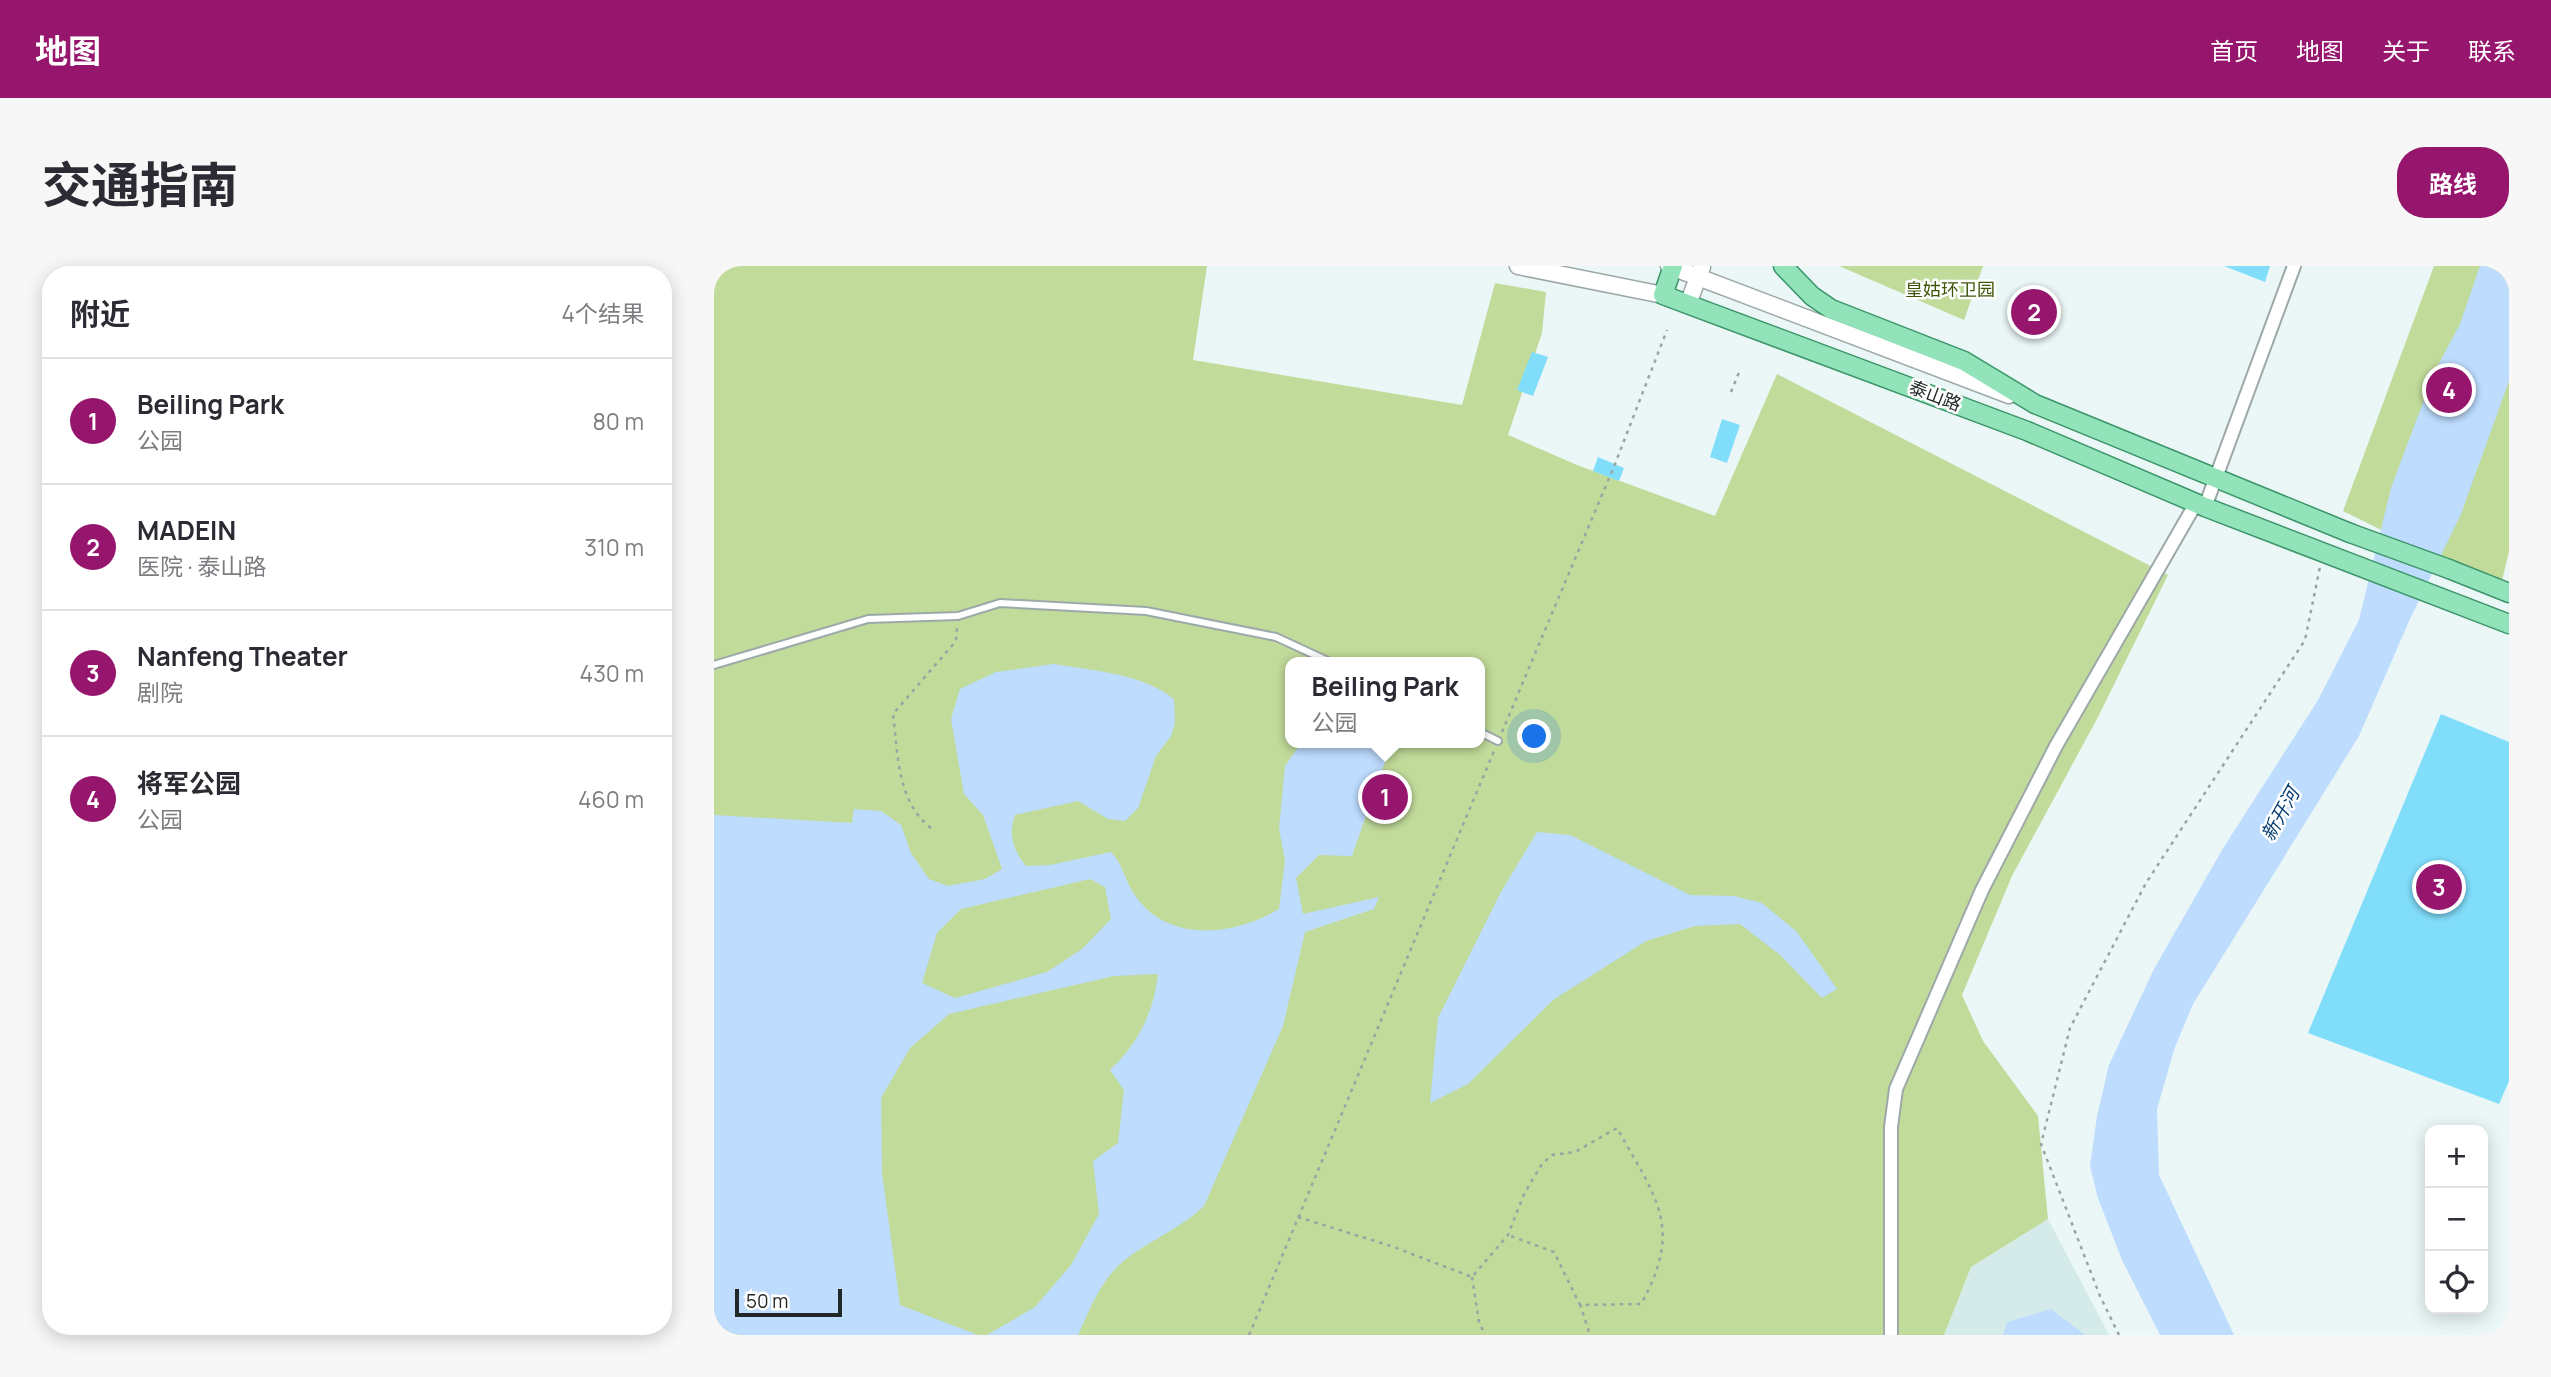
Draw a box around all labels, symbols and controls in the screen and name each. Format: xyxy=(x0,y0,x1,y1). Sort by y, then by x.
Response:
text: 地图 xyxy=(35,28,101,73)
text: 首页 xyxy=(2210,34,2258,67)
text: 地图 xyxy=(2296,34,2344,67)
text: 关于 xyxy=(2382,34,2430,67)
text: 联系 xyxy=(2468,34,2516,67)
button: 路线 xyxy=(2397,147,2509,218)
text: 交通指南 xyxy=(42,151,238,218)
park label: 皇姑环卫园 xyxy=(1905,277,1995,301)
pin: 2 xyxy=(2011,286,2057,338)
text: 附近 xyxy=(70,293,130,334)
text: 4个结果 xyxy=(561,297,644,329)
pin: 4 xyxy=(2426,364,2472,416)
street label: 泰山路 xyxy=(1906,374,1965,416)
text: Beiling Park xyxy=(137,386,284,422)
text: 1 xyxy=(88,405,98,437)
text: 80 m xyxy=(593,405,644,437)
text: 公园 xyxy=(137,424,183,456)
text: MADEIN xyxy=(137,512,236,548)
text: 2 xyxy=(86,531,100,563)
text: 310 m xyxy=(584,531,644,563)
text: 医院 · 泰山路 xyxy=(137,550,266,582)
text: Nanfeng Theater xyxy=(137,638,348,674)
text: 3 xyxy=(86,657,100,689)
text: 430 m xyxy=(580,657,644,689)
popup xyxy=(1285,657,1485,748)
text: Beiling Park xyxy=(1311,668,1459,704)
text: 剧院 xyxy=(137,676,183,708)
text: 公园 xyxy=(1311,706,1357,738)
your location xyxy=(1517,719,1551,753)
text: 将军公园 xyxy=(137,765,241,801)
pin: 1 xyxy=(1362,771,1408,823)
water label: 新开河 xyxy=(2255,779,2307,845)
text: 4 xyxy=(86,783,100,815)
text: 460 m xyxy=(578,783,644,815)
text: 公园 xyxy=(137,803,183,835)
pin: 3 xyxy=(2416,861,2462,913)
map controls xyxy=(2425,1125,2488,1314)
button: + xyxy=(2425,1125,2488,1188)
button: − xyxy=(2425,1188,2488,1251)
button: locate xyxy=(2425,1251,2488,1314)
scale bar xyxy=(735,1286,842,1318)
text: 50 m xyxy=(746,1288,788,1314)

